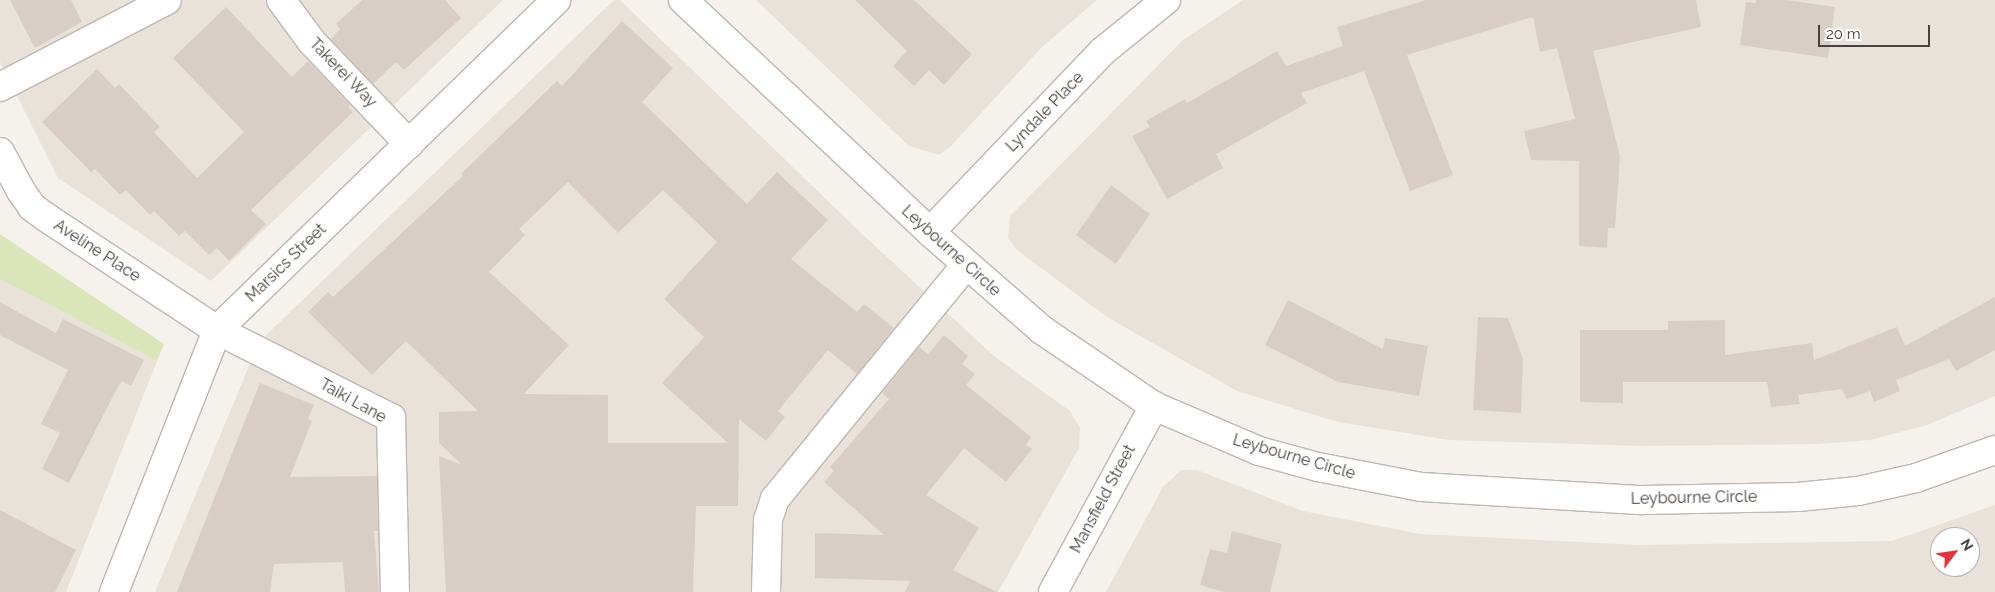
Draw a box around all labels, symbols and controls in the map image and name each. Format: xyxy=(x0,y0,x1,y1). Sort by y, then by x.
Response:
scale bar xyxy=(1820,15,1932,47)
text: 20 m xyxy=(1826,25,1861,43)
street label: Takerei Way xyxy=(305,34,381,112)
street label: Lyndale Place xyxy=(1002,68,1088,156)
street label: Leybourne Circle xyxy=(898,201,1004,301)
street label: Aveline Place xyxy=(50,216,144,286)
street label: Marsics Street xyxy=(242,220,330,306)
street label: Taiki Lane xyxy=(316,375,390,427)
street label: Leybourne Circle xyxy=(1230,430,1358,484)
street label: Mansfield Street xyxy=(1066,442,1140,556)
street label: Leybourne Circle xyxy=(1631,487,1757,509)
north arrow xyxy=(1930,527,1980,577)
text: N xyxy=(1957,536,1977,553)

